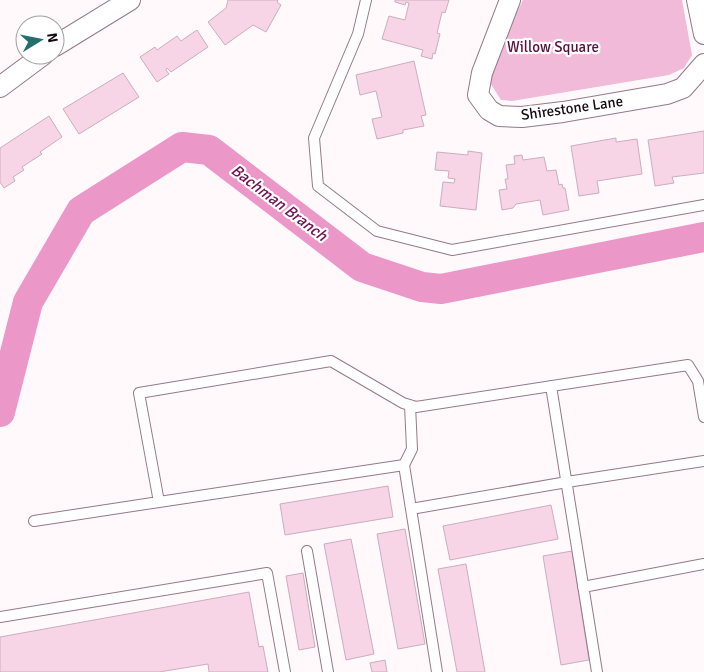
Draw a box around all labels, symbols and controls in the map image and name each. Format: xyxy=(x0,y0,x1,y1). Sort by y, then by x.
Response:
north arrow xyxy=(15,15,65,65)
text: N xyxy=(43,32,62,44)
park label: Willow Square xyxy=(507,38,599,56)
street label: Shirestone Lane xyxy=(520,92,624,124)
water label: Bachman Branch xyxy=(227,160,332,246)

